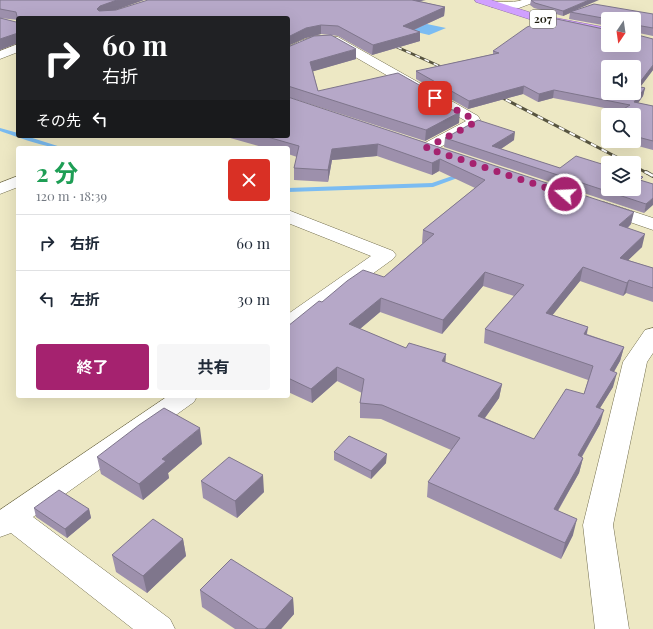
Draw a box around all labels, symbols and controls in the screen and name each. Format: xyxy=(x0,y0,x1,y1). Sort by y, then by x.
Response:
road number: 207 xyxy=(530,10,556,28)
north arrow xyxy=(601,12,641,52)
map controls xyxy=(601,12,641,196)
text: 60 m xyxy=(102,26,168,63)
icon: right xyxy=(36,32,88,84)
button: sound xyxy=(601,60,641,100)
text: 右折 xyxy=(102,64,138,88)
pin xyxy=(418,81,452,115)
icon: arrive xyxy=(424,87,446,109)
icon: left xyxy=(89,108,111,130)
button: search xyxy=(601,108,641,148)
text: その先 xyxy=(36,110,81,130)
text: 2 分 xyxy=(36,156,78,188)
button: layers xyxy=(601,156,641,196)
button: close xyxy=(228,159,270,201)
position arrow xyxy=(544,173,586,215)
text: 120 m · 18:39 xyxy=(36,187,107,204)
icon: right xyxy=(36,232,58,254)
text: 右折 xyxy=(70,233,100,253)
text: 60 m xyxy=(236,233,270,253)
icon: left xyxy=(36,288,58,310)
text: 左折 xyxy=(70,289,100,309)
text: 30 m xyxy=(237,289,270,309)
button: 終了 xyxy=(36,344,149,390)
button: 共有 xyxy=(157,344,270,390)

